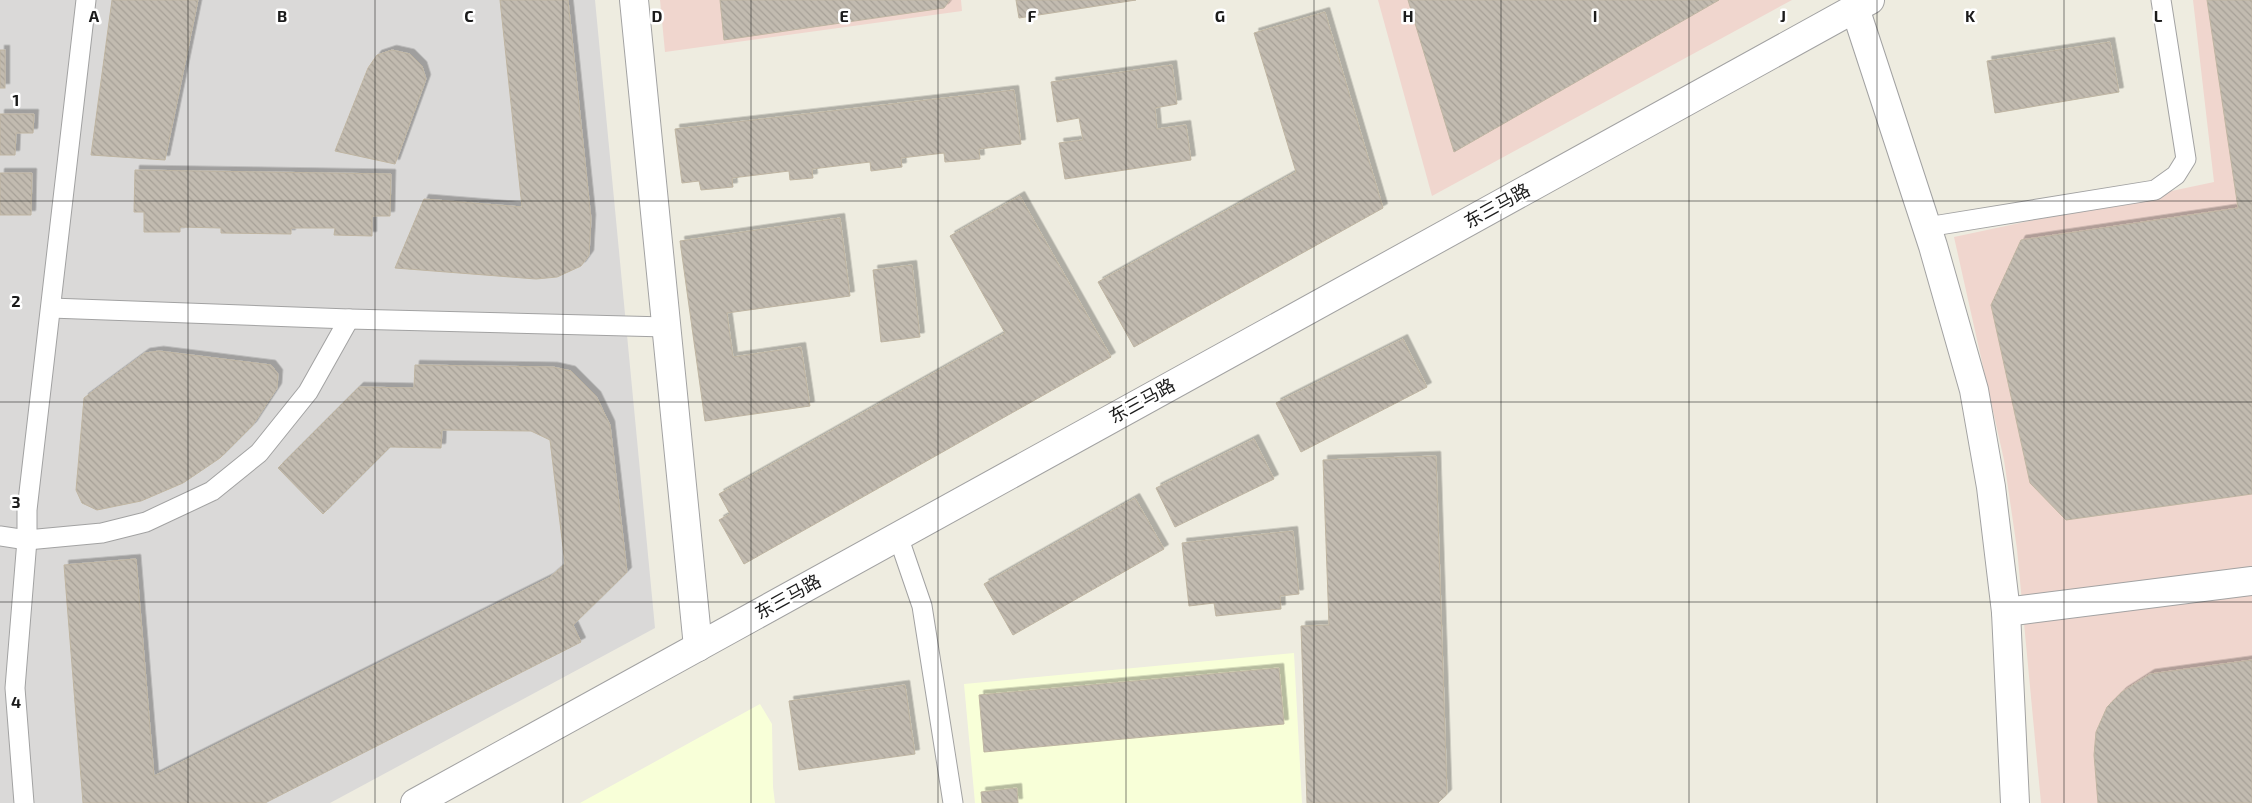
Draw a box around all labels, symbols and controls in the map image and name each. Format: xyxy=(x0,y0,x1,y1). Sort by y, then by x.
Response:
text: A xyxy=(89,6,100,25)
text: B xyxy=(277,6,287,25)
text: C xyxy=(464,6,474,25)
text: D xyxy=(652,6,663,25)
text: E xyxy=(839,6,849,25)
text: F xyxy=(1028,6,1037,25)
text: G xyxy=(1215,6,1225,25)
text: H xyxy=(1402,6,1414,25)
text: I xyxy=(1593,6,1597,25)
text: J xyxy=(1780,6,1786,25)
text: K xyxy=(1965,6,1976,25)
text: L xyxy=(2154,6,2163,25)
text: 1 xyxy=(13,90,19,109)
street label: 东三马路 xyxy=(1460,178,1533,232)
text: 2 xyxy=(11,291,21,310)
street label: 东三马路 xyxy=(1105,373,1178,427)
text: 3 xyxy=(11,492,21,511)
street label: 东三马路 xyxy=(751,569,824,623)
text: 4 xyxy=(11,692,21,711)

